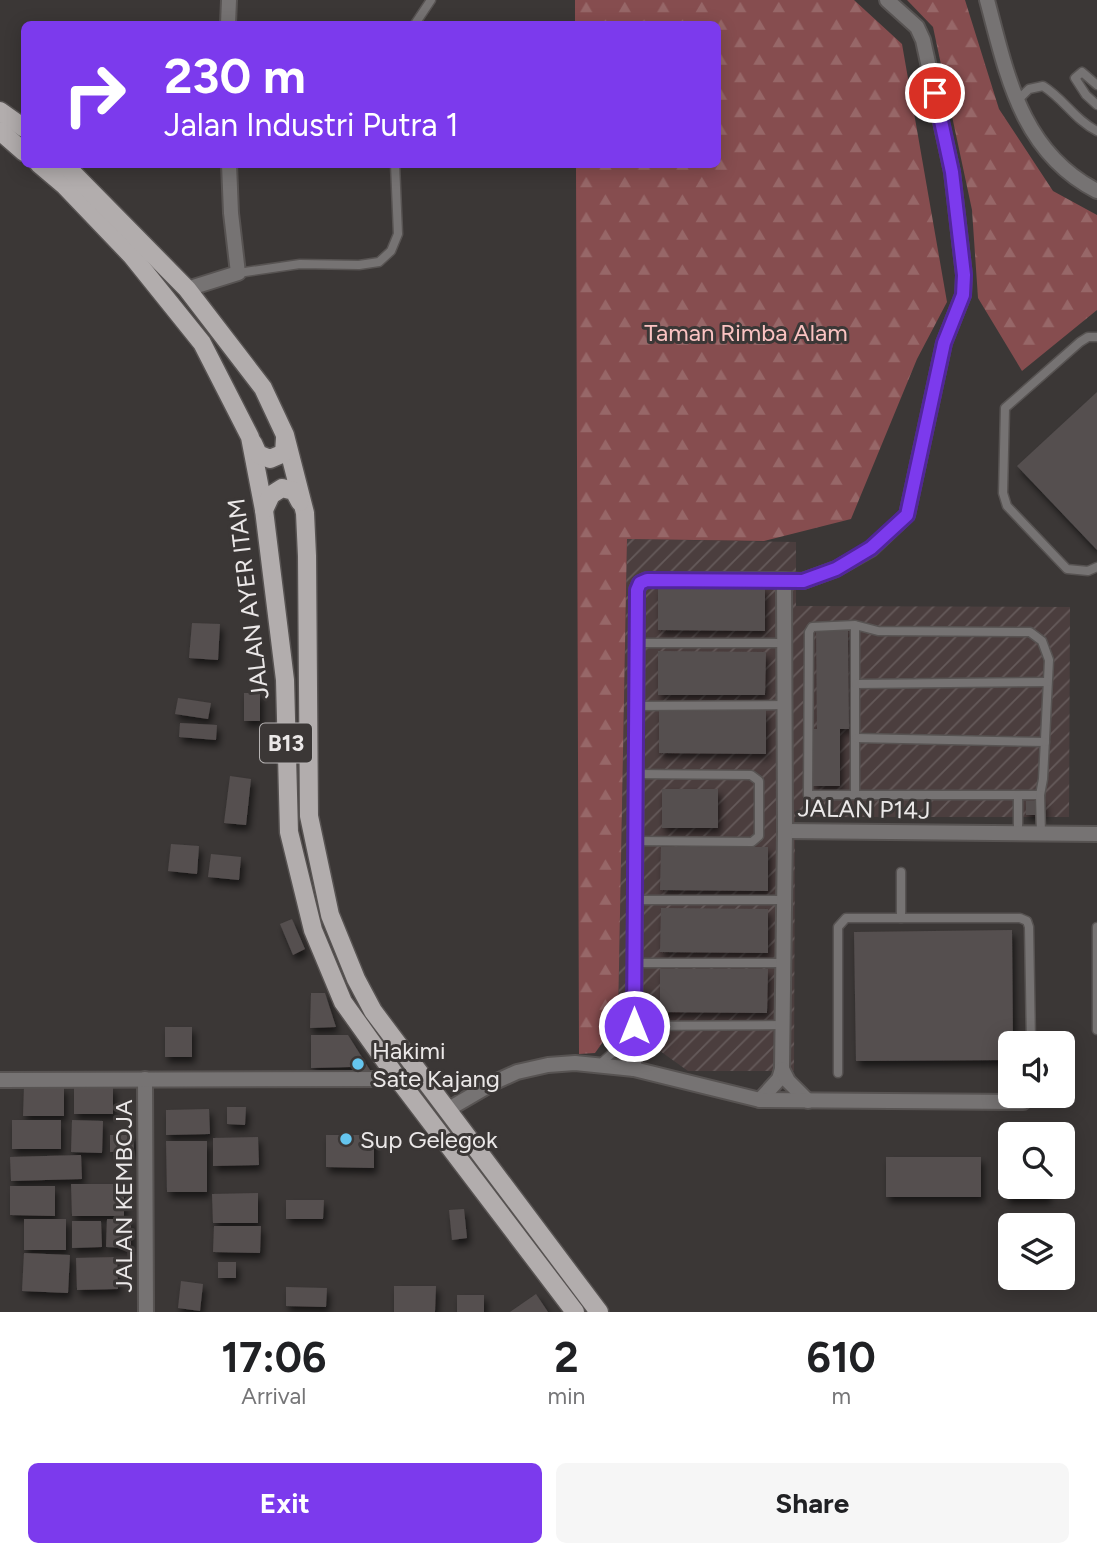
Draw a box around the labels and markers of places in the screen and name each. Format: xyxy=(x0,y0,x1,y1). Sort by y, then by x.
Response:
pin xyxy=(905,63,965,123)
place label: Hakimi Sate Kajang xyxy=(372,1036,500,1093)
marker: Hakimi Sate Kajang xyxy=(350,1056,366,1072)
place label: Sup Gelegok xyxy=(360,1125,498,1154)
marker: Sup Gelegok xyxy=(338,1131,354,1147)

